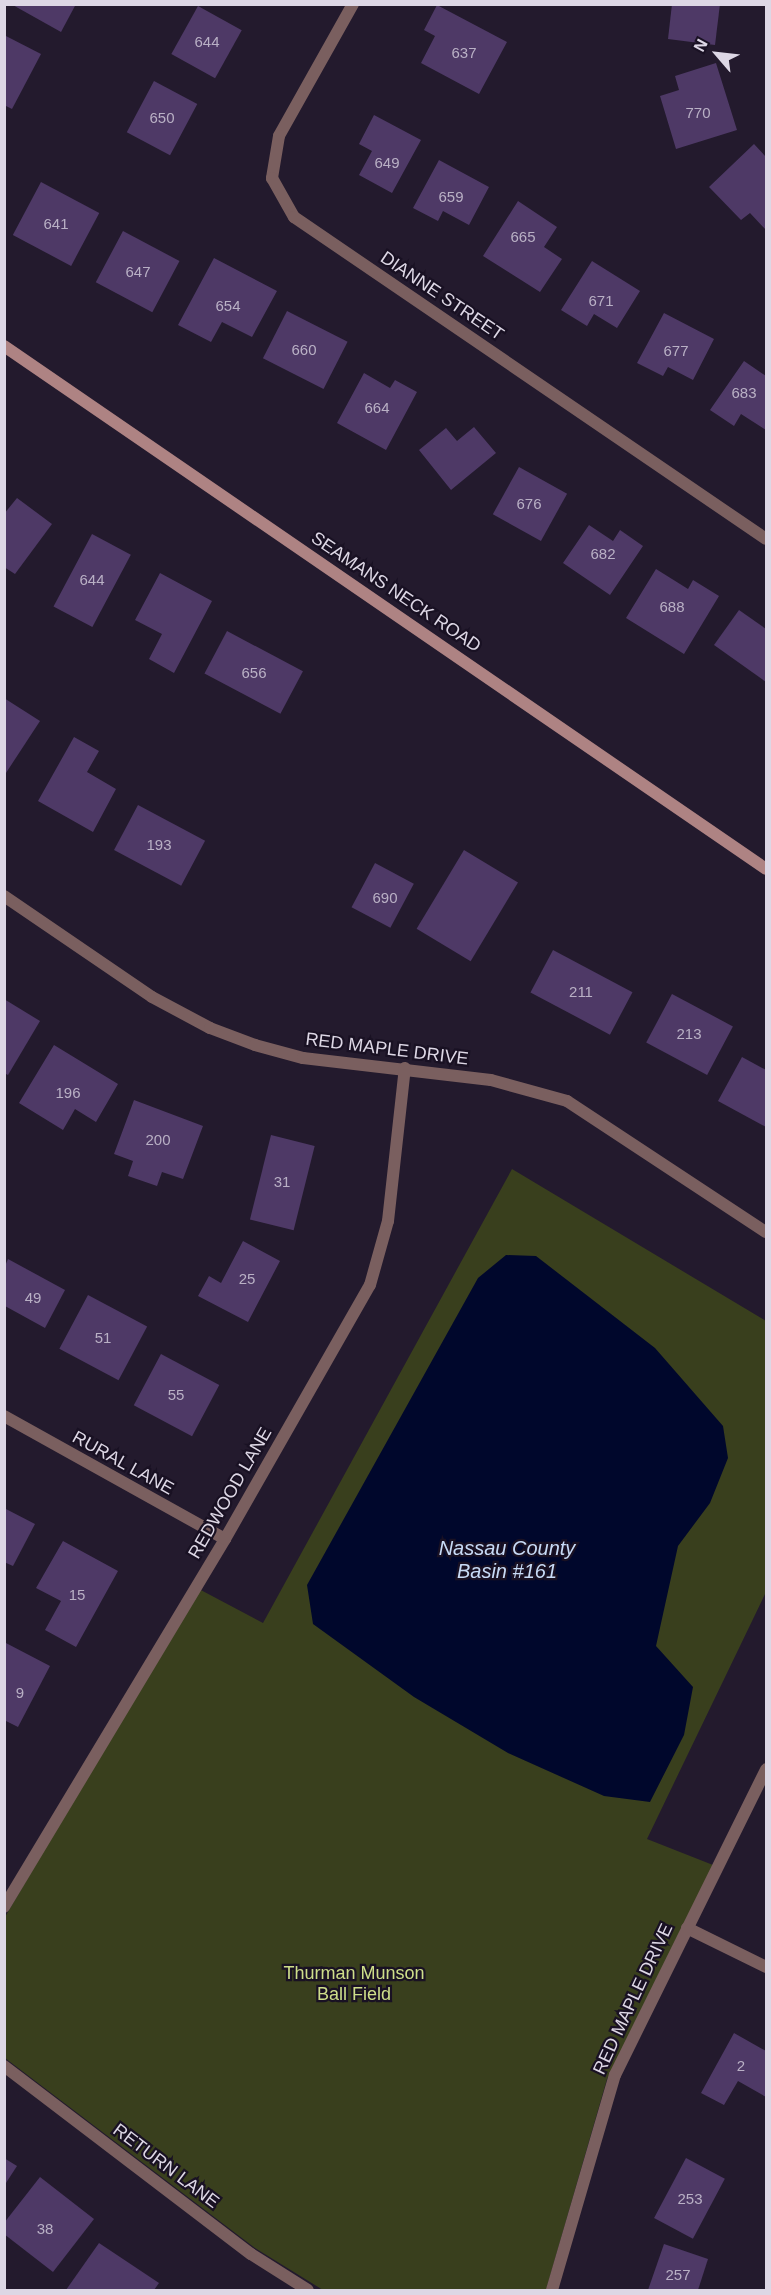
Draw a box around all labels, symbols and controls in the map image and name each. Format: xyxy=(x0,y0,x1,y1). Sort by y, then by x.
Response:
north arrow xyxy=(687,24,747,84)
house number: 644 xyxy=(194,33,220,51)
text: N xyxy=(690,36,711,54)
house number: 637 xyxy=(451,44,477,62)
house number: 770 xyxy=(685,104,711,122)
house number: 650 xyxy=(149,109,175,127)
house number: 649 xyxy=(374,154,400,172)
house number: 659 xyxy=(438,188,464,206)
house number: 641 xyxy=(43,215,69,233)
house number: 665 xyxy=(510,228,536,246)
street label: DIANNE STREET xyxy=(376,247,508,345)
house number: 647 xyxy=(125,263,151,281)
house number: 671 xyxy=(588,292,614,310)
house number: 654 xyxy=(215,297,241,315)
house number: 660 xyxy=(291,341,317,359)
house number: 677 xyxy=(663,342,689,360)
house number: 683 xyxy=(731,384,757,402)
house number: 664 xyxy=(364,399,390,417)
house number: 676 xyxy=(516,495,542,513)
street label: SEAMANS NECK ROAD xyxy=(307,527,485,657)
house number: 682 xyxy=(590,545,616,563)
house number: 644 xyxy=(79,571,105,589)
house number: 688 xyxy=(659,598,685,616)
house number: 656 xyxy=(241,664,267,682)
house number: 193 xyxy=(146,836,172,854)
house number: 690 xyxy=(372,889,398,907)
house number: 211 xyxy=(569,983,593,1001)
house number: 213 xyxy=(676,1025,702,1043)
street label: RED MAPLE DRIVE xyxy=(304,1028,470,1070)
house number: 196 xyxy=(55,1084,81,1102)
house number: 200 xyxy=(145,1131,171,1149)
house number: 31 xyxy=(274,1173,290,1191)
house number: 25 xyxy=(239,1270,255,1288)
house number: 49 xyxy=(25,1289,41,1307)
house number: 51 xyxy=(95,1329,111,1347)
house number: 55 xyxy=(168,1386,184,1404)
street label: REDWOOD LANE xyxy=(184,1424,276,1562)
street label: RURAL LANE xyxy=(68,1426,178,1500)
water label: Nassau County Basin #161 xyxy=(439,1537,575,1584)
house number: 15 xyxy=(69,1586,85,1604)
house number: 9 xyxy=(16,1684,24,1702)
street label: RED MAPLE DRIVE xyxy=(589,1920,677,2078)
park label: Thurman Munson Ball Field xyxy=(283,1963,425,2006)
house number: 2 xyxy=(737,2057,745,2075)
street label: RETURN LANE xyxy=(109,2119,223,2213)
house number: 253 xyxy=(677,2190,703,2208)
house number: 38 xyxy=(37,2220,53,2238)
house number: 257 xyxy=(665,2266,691,2284)

